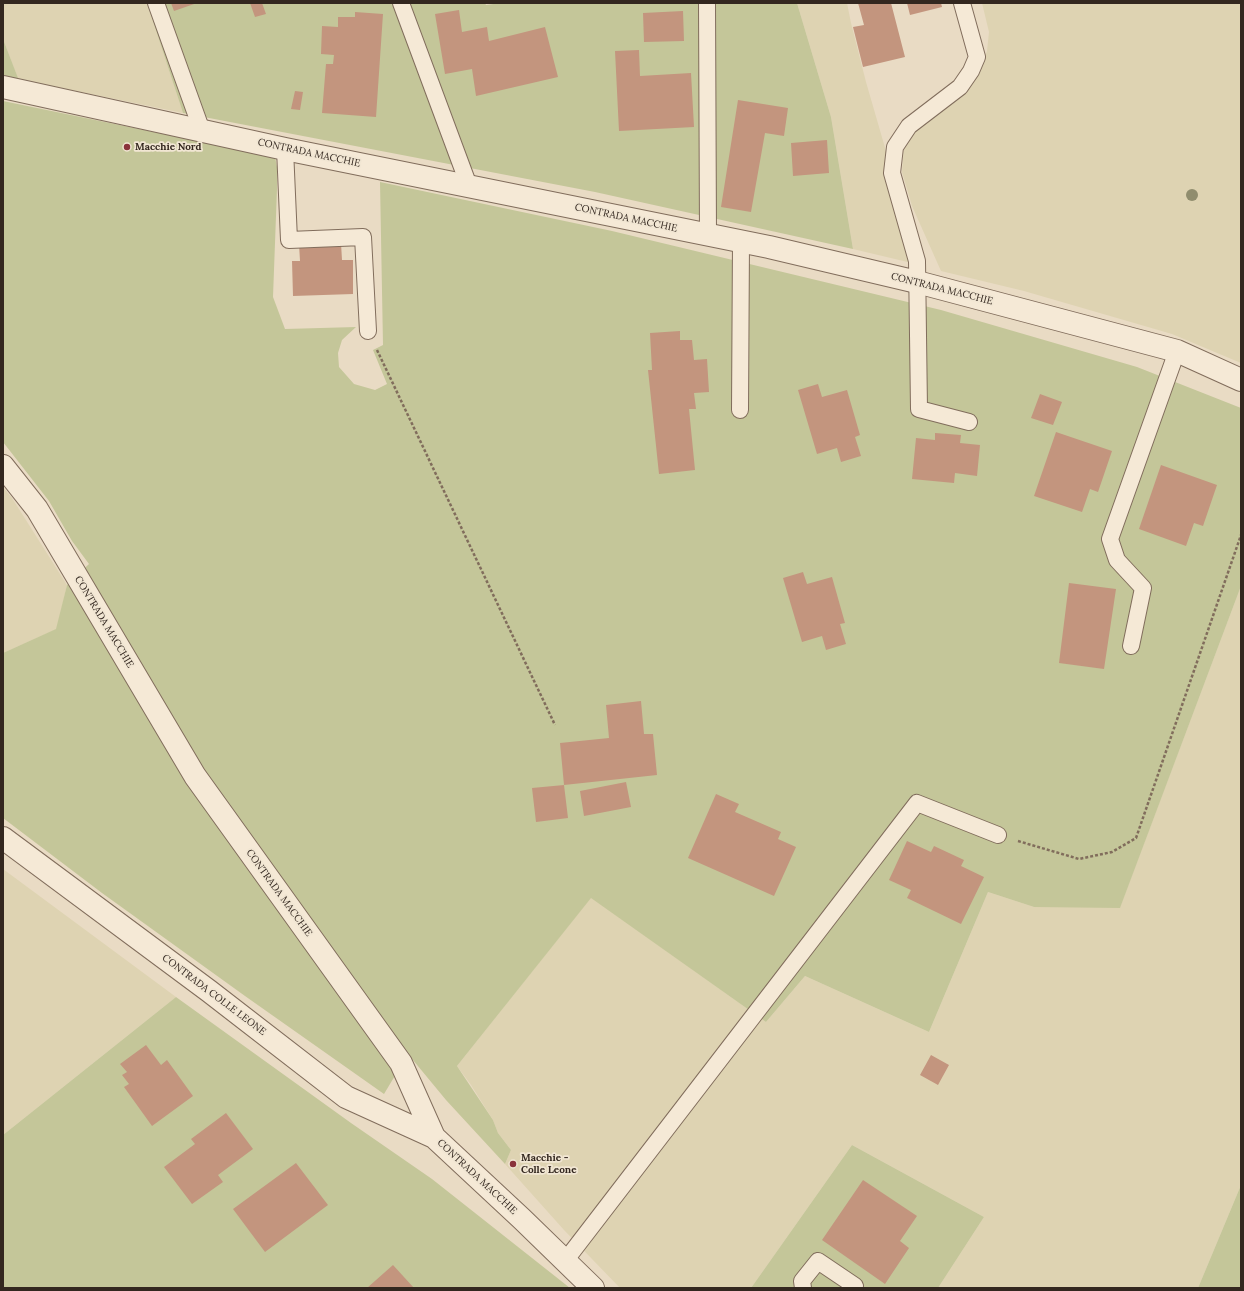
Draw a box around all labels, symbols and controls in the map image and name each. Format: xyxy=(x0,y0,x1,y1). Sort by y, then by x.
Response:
street label: CONTRADA MACCHIE xyxy=(256,136,362,170)
place label: Macchie Nord xyxy=(135,141,202,153)
marker: Macchie Nord xyxy=(122,142,132,152)
street label: CONTRADA MACCHIE xyxy=(573,201,679,235)
street label: CONTRADA MACCHIE xyxy=(890,271,994,307)
street label: CONTRADA MACCHIE xyxy=(72,574,136,670)
street label: CONTRADA MACCHIE xyxy=(243,847,315,939)
street label: CONTRADA COLLE LEONE xyxy=(160,952,268,1038)
street label: CONTRADA MACCHIE xyxy=(435,1137,519,1217)
place label: Macchie - Colle Leone xyxy=(521,1152,577,1176)
marker: Macchie - Colle Leone xyxy=(508,1159,518,1169)

